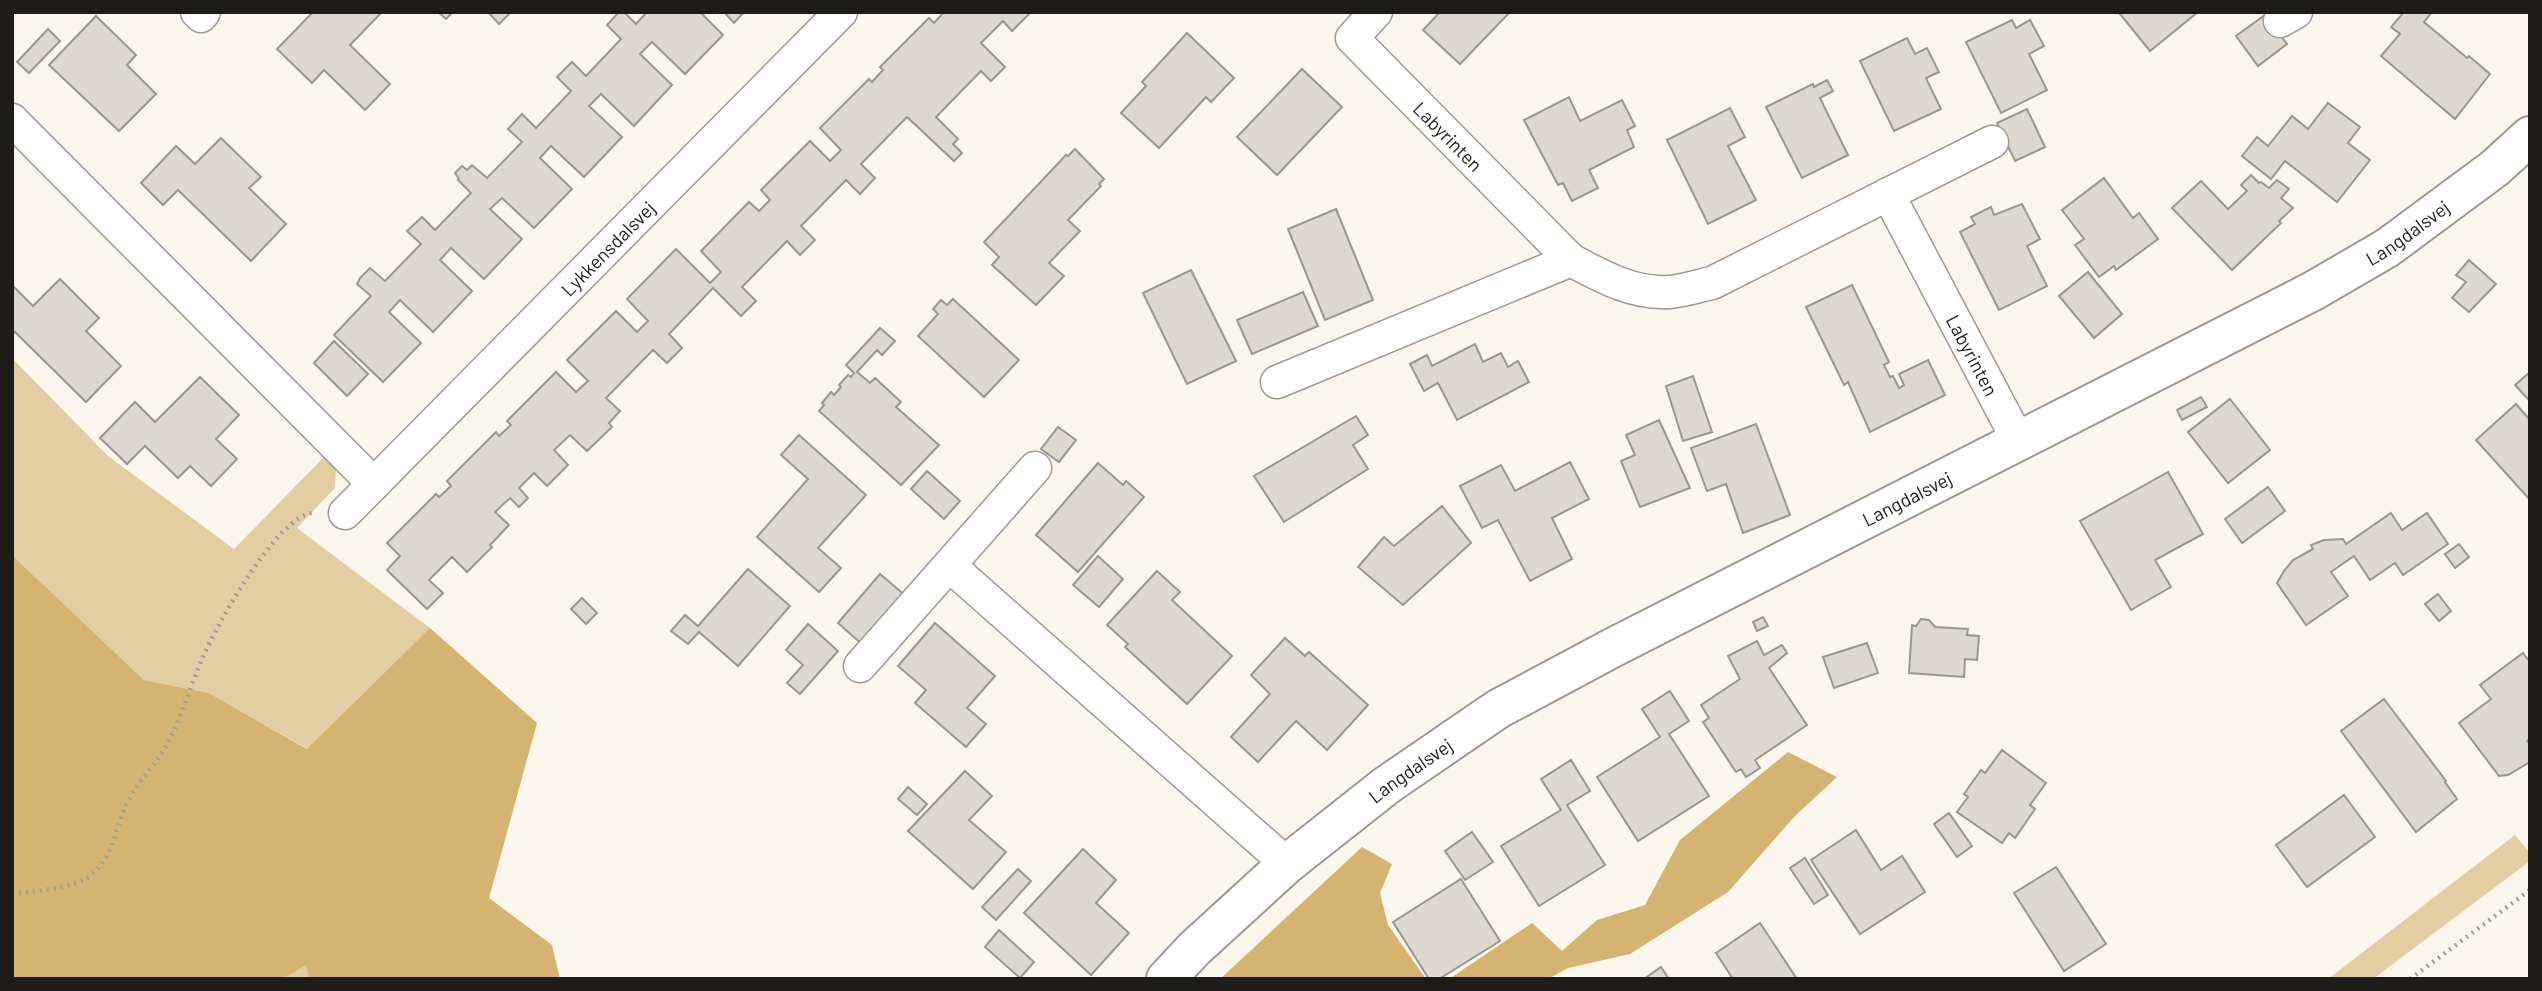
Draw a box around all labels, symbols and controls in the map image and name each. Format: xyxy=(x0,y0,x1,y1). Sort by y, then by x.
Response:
street label: Labyrinten xyxy=(1409,96,1488,176)
street label: Langdalsvej xyxy=(2361,195,2453,270)
street label: Lykkensdalsvej xyxy=(556,196,659,300)
street label: Labyrinten xyxy=(1942,310,2004,399)
street label: Langdalsvej xyxy=(1858,466,1955,530)
street label: Langdalsvej xyxy=(1363,732,1456,807)

